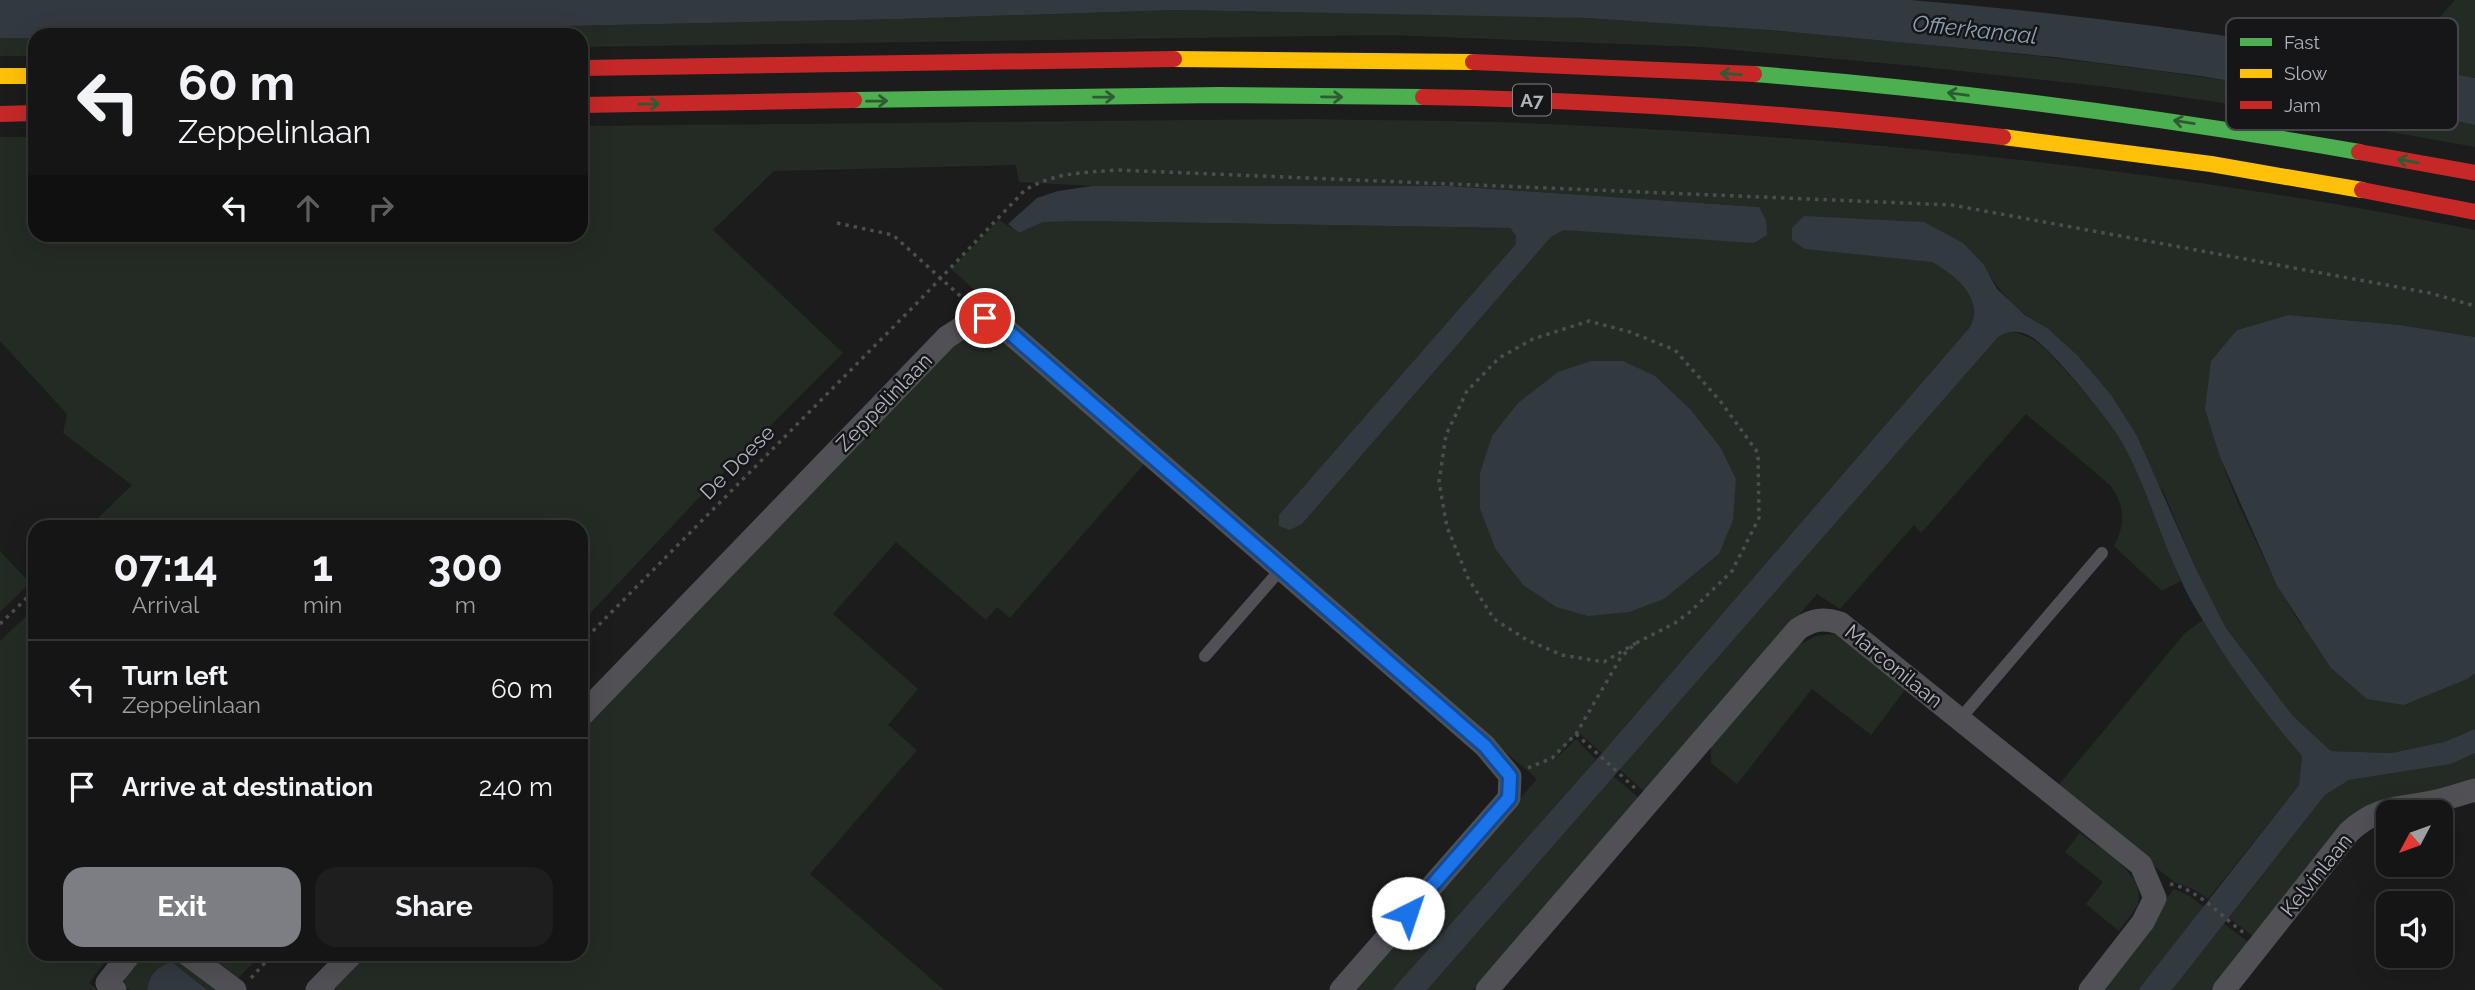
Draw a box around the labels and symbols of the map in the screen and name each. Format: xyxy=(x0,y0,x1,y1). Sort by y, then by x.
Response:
water label: Offierkanaal xyxy=(1911,9,2039,49)
legend xyxy=(2226,18,2458,130)
text: Fast xyxy=(2284,31,2320,53)
text: Slow xyxy=(2284,62,2328,84)
one-way arrow xyxy=(1721,67,1743,80)
road number: A7 xyxy=(1513,85,1551,116)
one-way arrow xyxy=(1947,87,1970,100)
one-way arrow xyxy=(1092,90,1115,104)
one-way arrow xyxy=(1320,90,1343,103)
one-way arrow xyxy=(865,94,888,107)
text: Jam xyxy=(2284,94,2321,116)
one-way arrow xyxy=(637,97,660,111)
one-way arrow xyxy=(2173,116,2196,129)
one-way arrow xyxy=(2397,154,2420,167)
pin xyxy=(955,288,1015,348)
street label: Zeppelinlaan xyxy=(831,348,937,456)
street label: De Doese xyxy=(695,420,779,504)
street label: Marconilaan xyxy=(1840,619,1948,713)
north arrow xyxy=(2376,800,2454,877)
street label: Kelvinlaan xyxy=(2275,829,2357,921)
position arrow xyxy=(1371,876,1445,950)

